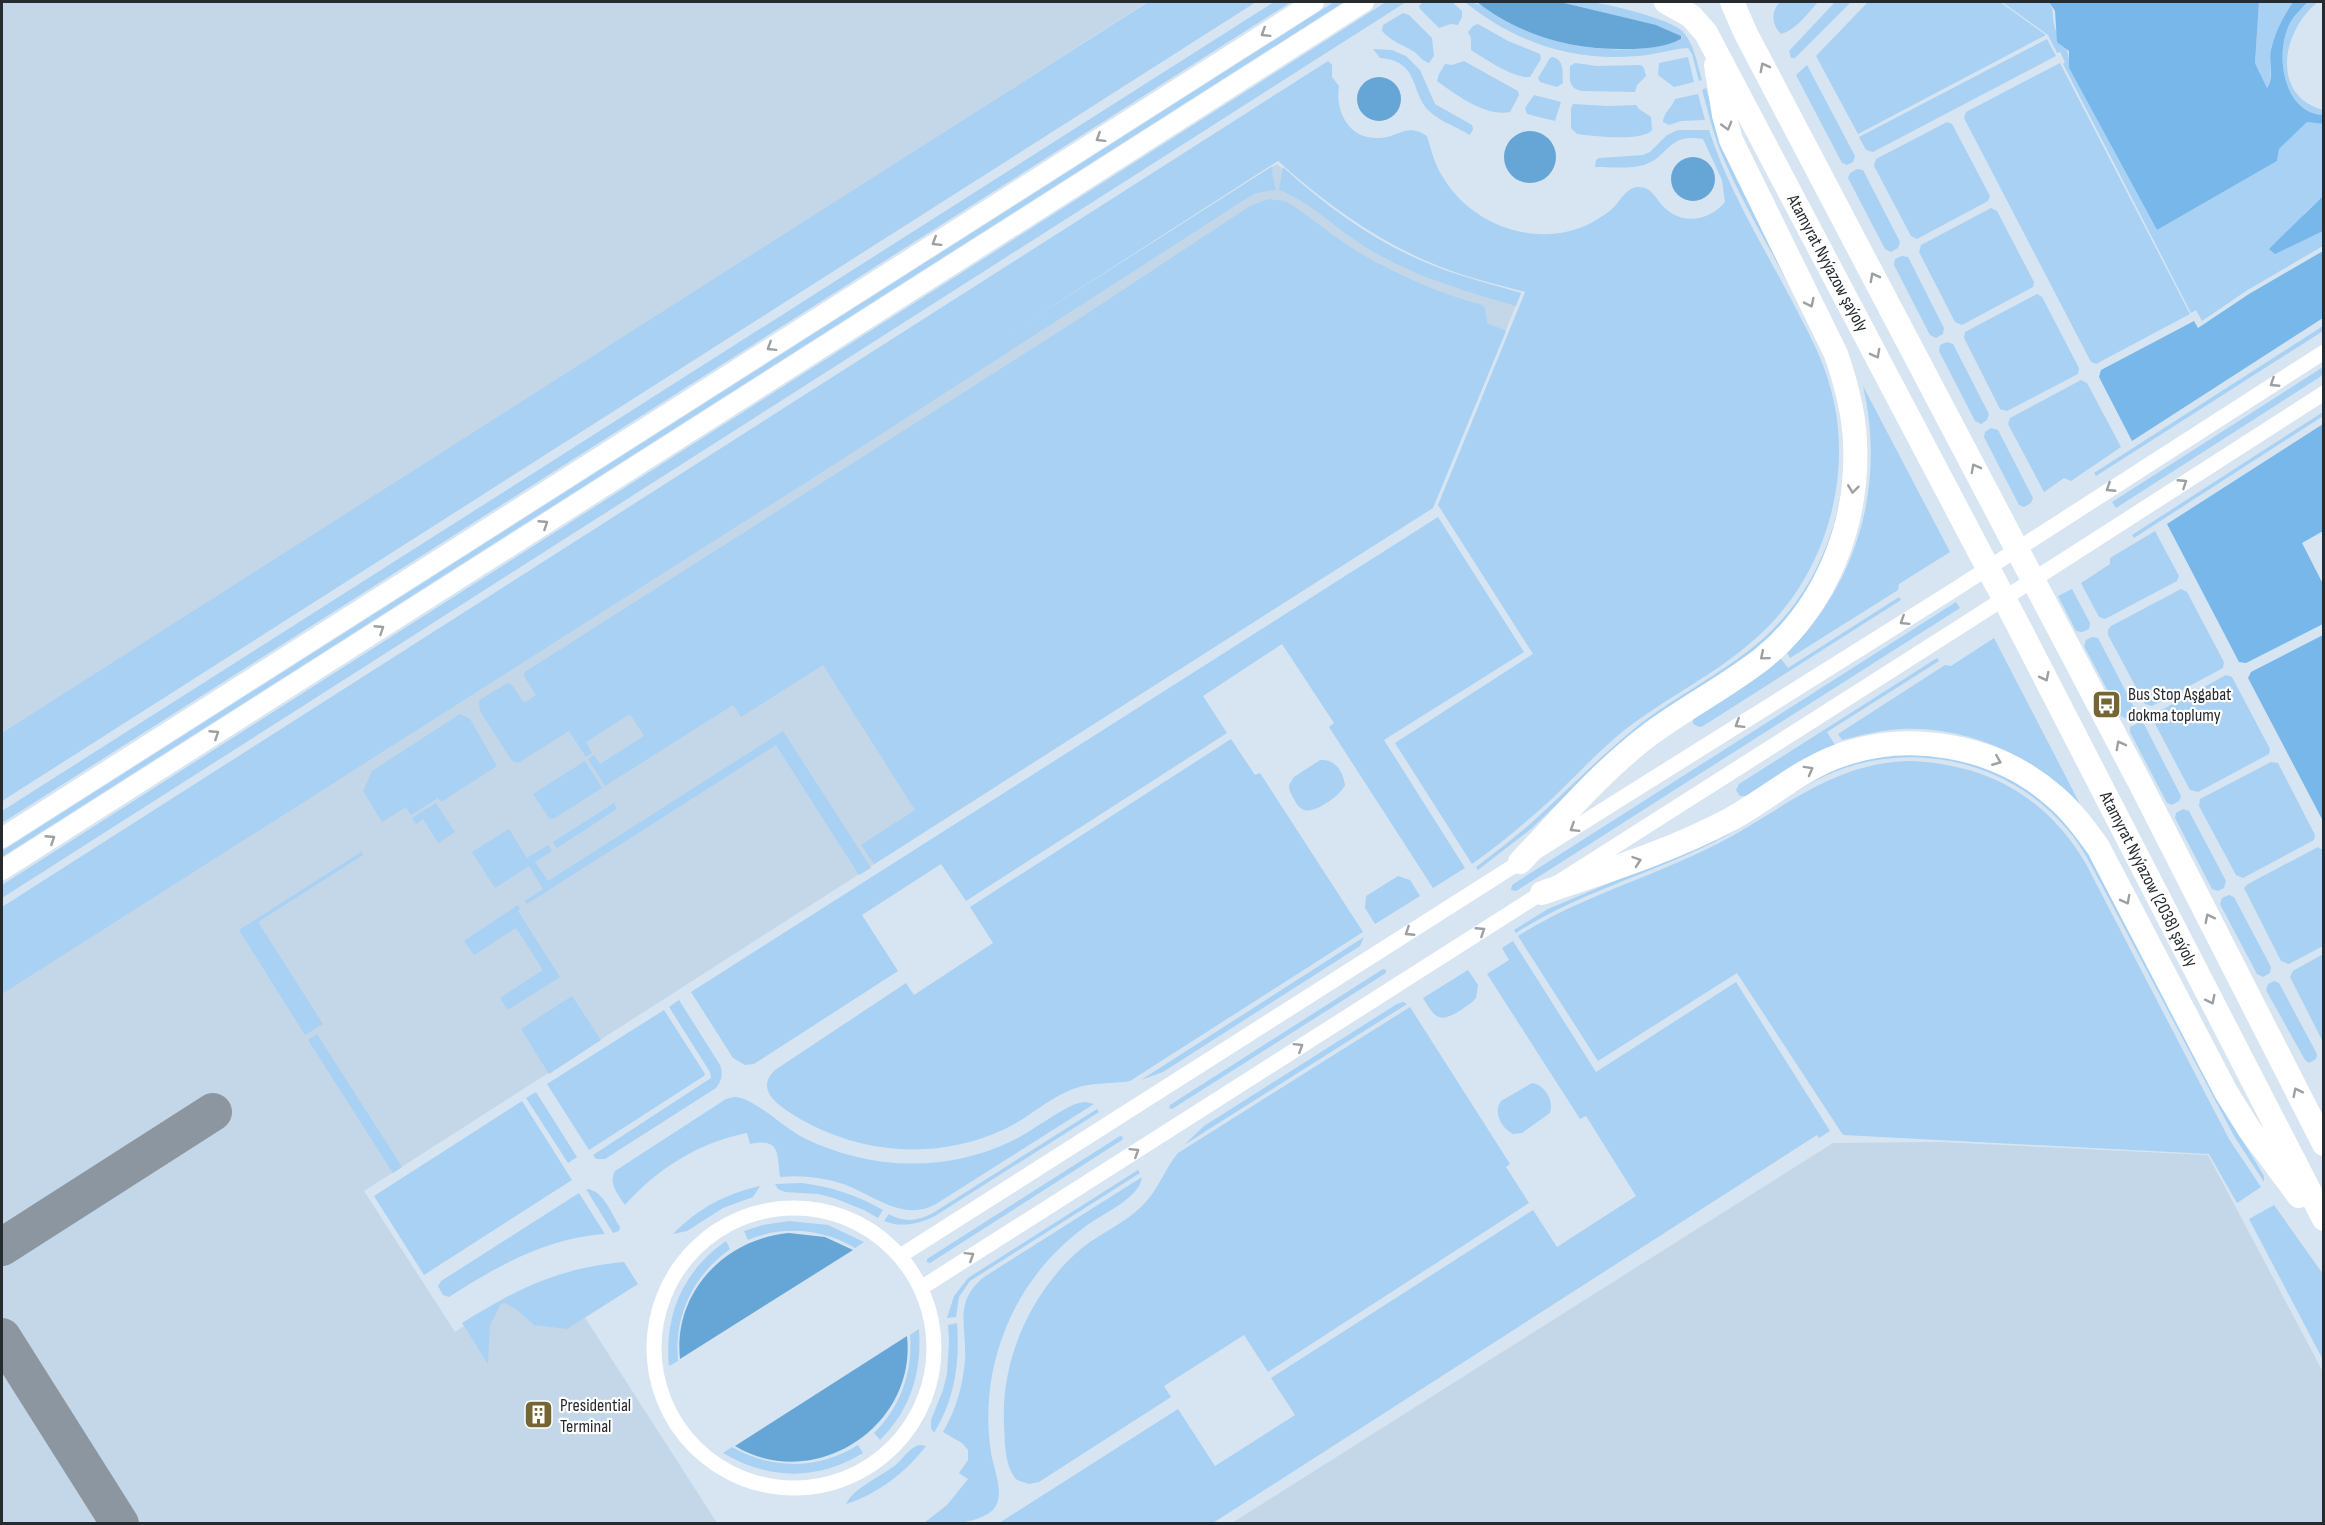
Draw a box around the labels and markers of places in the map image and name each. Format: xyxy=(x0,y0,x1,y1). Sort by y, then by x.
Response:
place label: Bus Stop Aşgabat dokma toplumy xyxy=(2128,684,2232,726)
bus stop icon: Bus Stop Aşgabat dokma toplumy xyxy=(2091,688,2123,720)
place label: Presidential Terminal xyxy=(560,1395,631,1437)
building icon: Presidential Terminal xyxy=(523,1399,555,1431)

